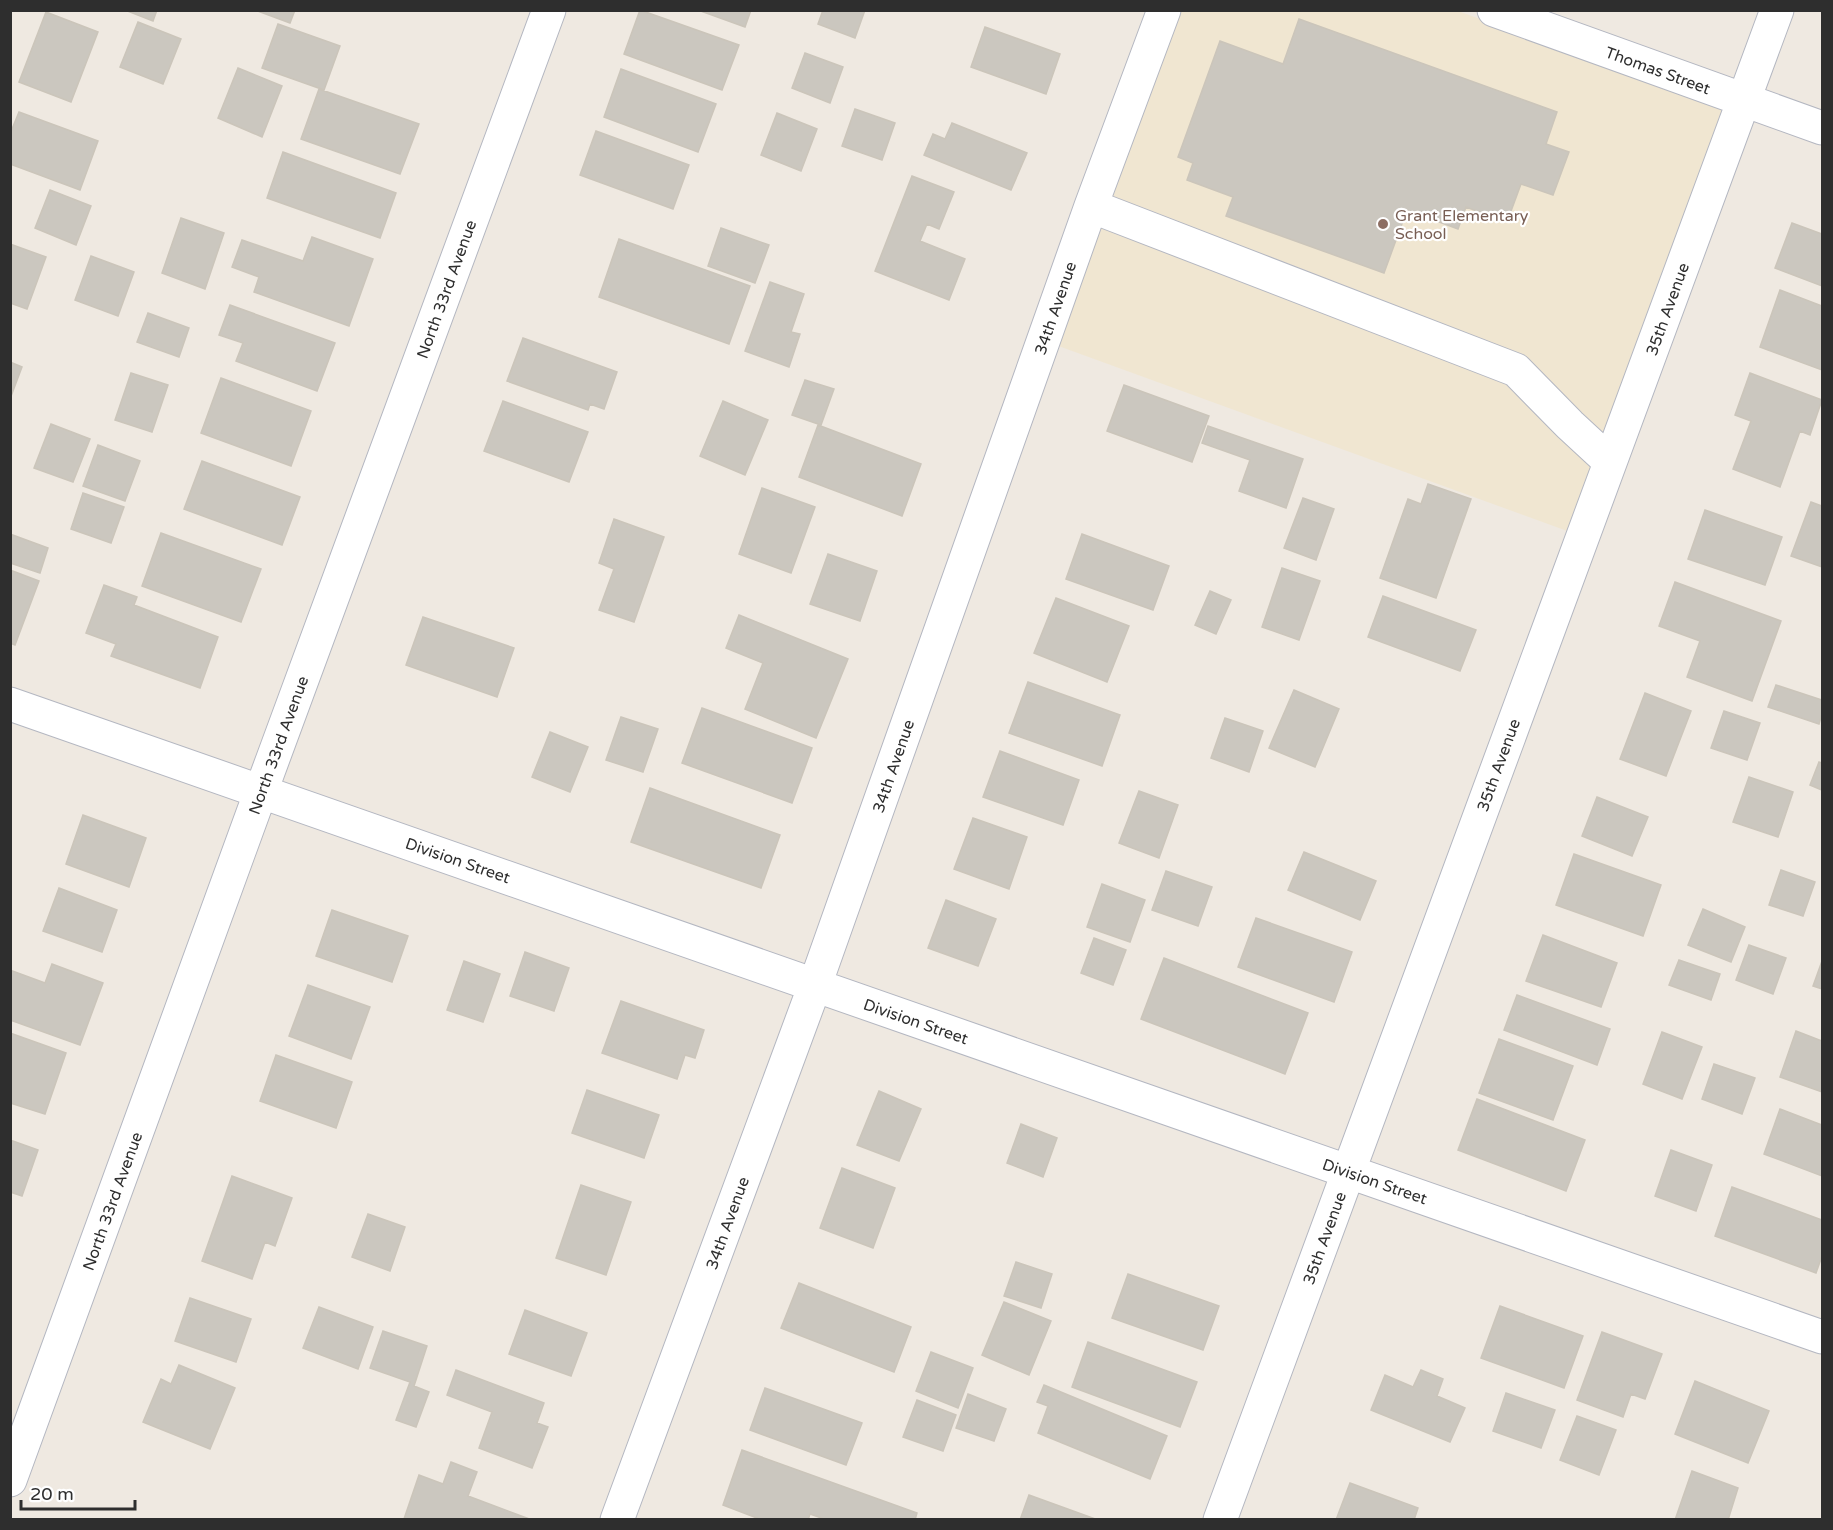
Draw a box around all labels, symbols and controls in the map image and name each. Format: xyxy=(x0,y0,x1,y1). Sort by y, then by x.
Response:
street label: Thomas Street xyxy=(1602,43,1713,99)
place label: Grant Elementary School xyxy=(1395,206,1529,244)
street label: North 33rd Avenue xyxy=(413,217,481,361)
marker: Grant Elementary School xyxy=(1376,217,1390,231)
street label: 34th Avenue xyxy=(1031,259,1081,358)
street label: 35th Avenue xyxy=(1642,260,1694,359)
street label: North 33rd Avenue xyxy=(245,673,313,817)
street label: 35th Avenue xyxy=(1473,716,1525,815)
street label: 34th Avenue xyxy=(869,717,919,816)
street label: Division Street xyxy=(403,834,513,888)
street label: Division Street xyxy=(861,995,971,1049)
street label: North 33rd Avenue xyxy=(79,1129,147,1273)
street label: Division Street xyxy=(1320,1155,1430,1209)
street label: 34th Avenue xyxy=(702,1174,754,1273)
street label: 35th Avenue xyxy=(1299,1189,1351,1288)
scale bar xyxy=(21,1473,135,1511)
text: 20 m xyxy=(30,1483,74,1505)

